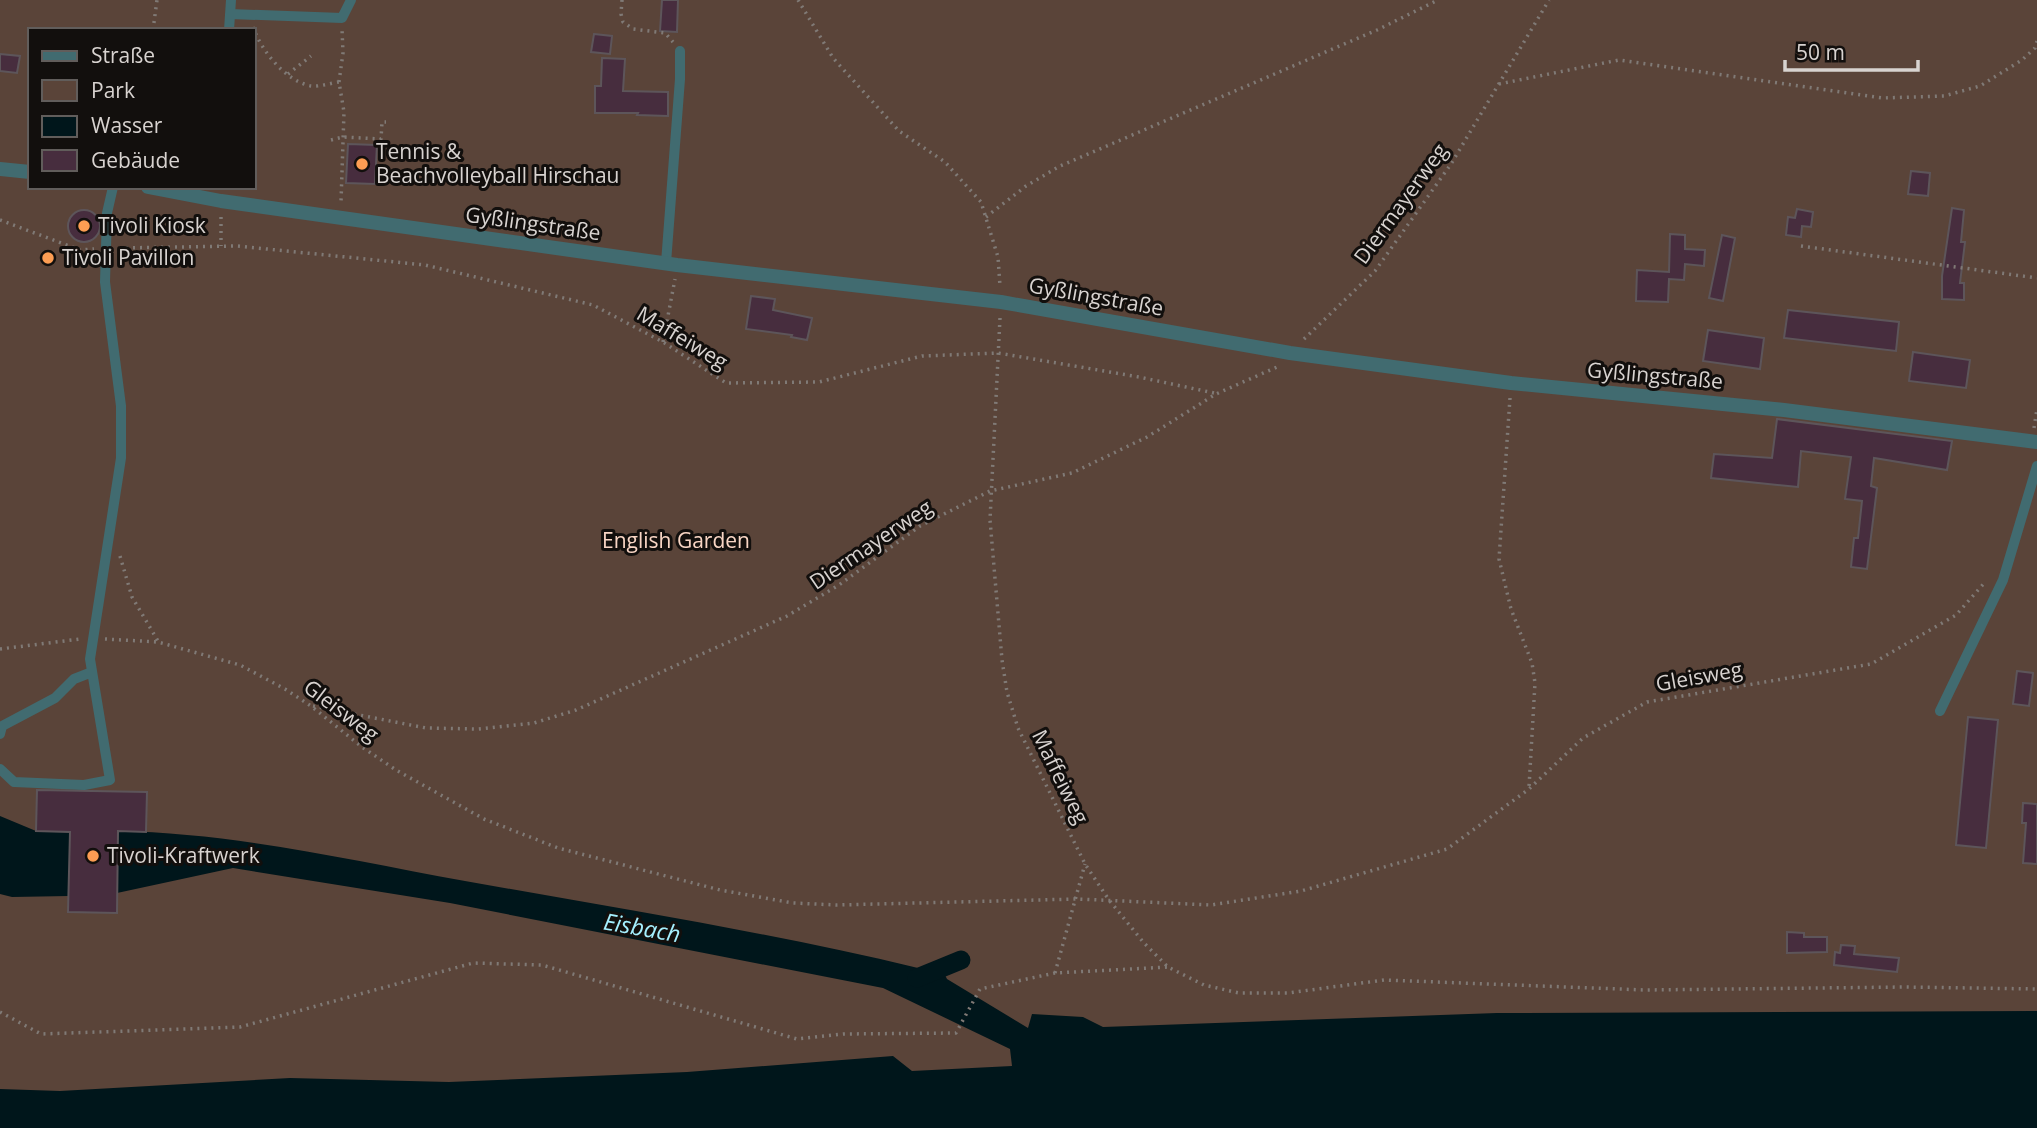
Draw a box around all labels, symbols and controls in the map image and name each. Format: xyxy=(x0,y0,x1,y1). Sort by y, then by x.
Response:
legend xyxy=(28,28,256,189)
scale bar xyxy=(1785,28,1918,72)
text: 50 m xyxy=(1796,38,1845,66)
text: Straße xyxy=(91,41,155,69)
text: Park xyxy=(91,76,135,104)
text: Wasser xyxy=(91,111,163,139)
place label: Tennis & Beachvolleyball Hirschau xyxy=(376,137,619,189)
street label: Diermayerweg xyxy=(1347,138,1453,269)
text: Gebäude xyxy=(91,146,180,174)
marker: Tennis & Beachvolleyball Hirschau xyxy=(354,156,370,172)
street label: Gyßlingstraße xyxy=(464,200,603,246)
place label: Tivoli Kiosk xyxy=(98,211,206,239)
marker: Tivoli Kiosk xyxy=(76,218,92,234)
place label: Tivoli Pavillon xyxy=(62,243,194,271)
marker: Tivoli Pavillon xyxy=(40,250,56,266)
street label: Gyßlingstraße xyxy=(1027,270,1166,322)
street label: Maffeiweg xyxy=(632,299,733,375)
street label: Gyßlingstraße xyxy=(1586,355,1724,395)
street label: Diermayerweg xyxy=(804,493,937,596)
park label: English Garden xyxy=(602,526,750,554)
street label: Gleisweg xyxy=(1653,655,1744,697)
street label: Gleisweg xyxy=(298,673,385,748)
street label: Maffeiweg xyxy=(1026,725,1096,828)
place label: Tivoli-Kraftwerk xyxy=(107,841,260,869)
marker: Tivoli-Kraftwerk xyxy=(85,848,101,864)
water label: Eisbach xyxy=(601,905,683,950)

